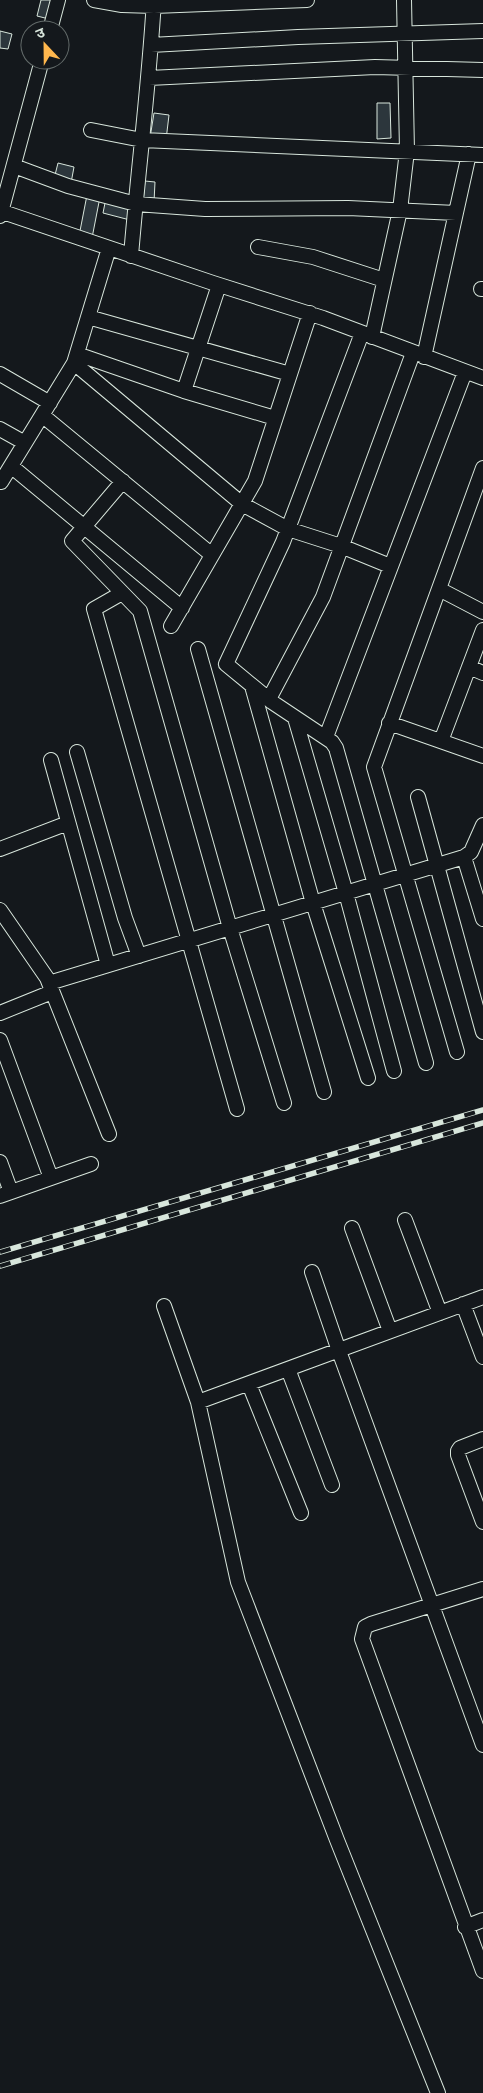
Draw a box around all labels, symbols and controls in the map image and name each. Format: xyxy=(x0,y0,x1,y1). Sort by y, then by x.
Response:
north arrow xyxy=(20,20,70,70)
text: उ xyxy=(33,23,49,45)

